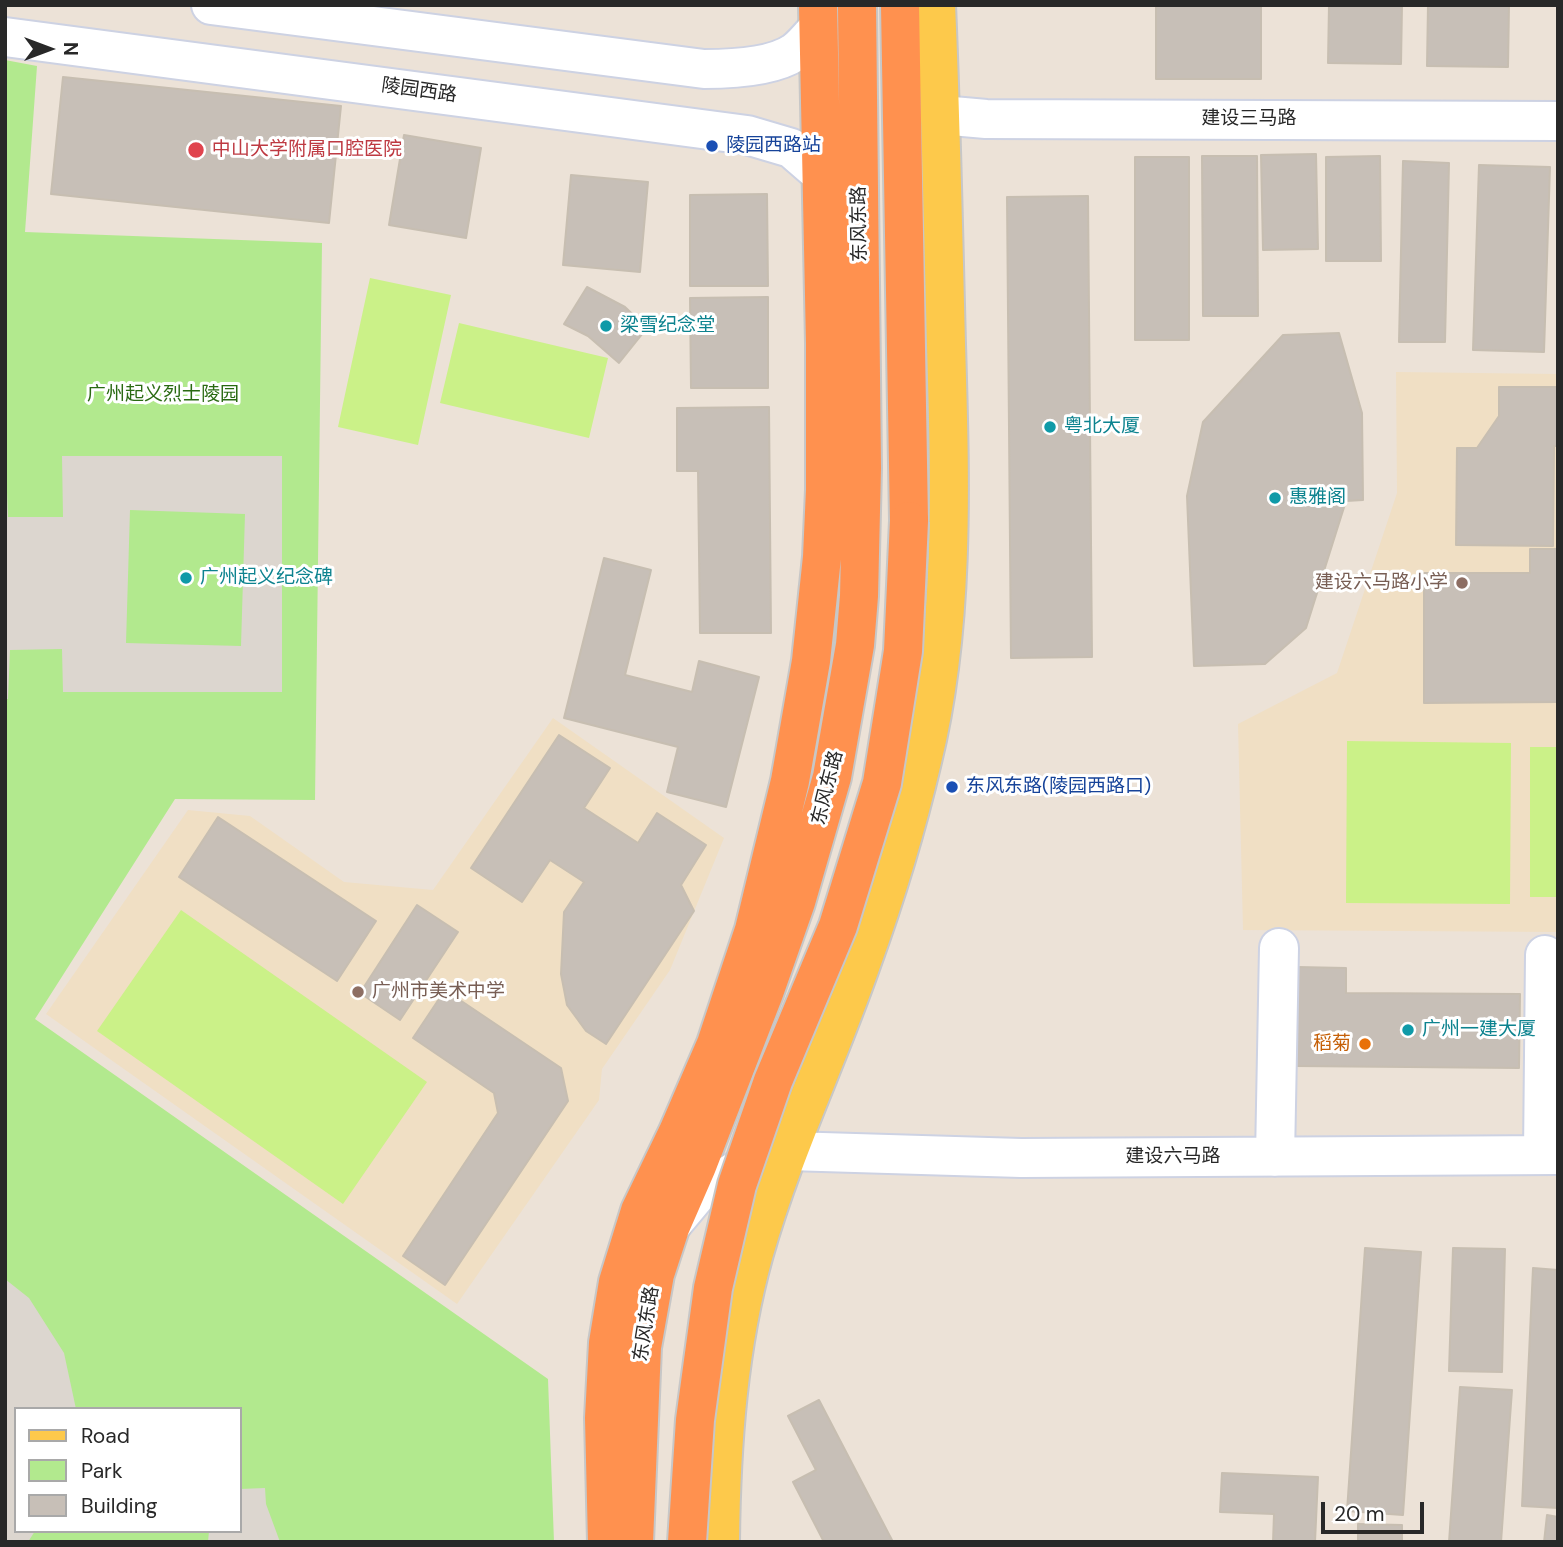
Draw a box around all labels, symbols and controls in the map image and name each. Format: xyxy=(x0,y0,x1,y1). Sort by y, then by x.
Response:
north arrow xyxy=(14,14,84,84)
text: N xyxy=(58,42,83,56)
street label: 陵园西路 xyxy=(380,74,458,108)
street label: 建设三马路 xyxy=(1202,108,1296,130)
place label: 陵园西路站 xyxy=(726,135,821,157)
marker: 陵园西路站 xyxy=(704,138,720,154)
place label: 中山大学附属口腔医院 xyxy=(212,139,402,161)
marker: 中山大学附属口腔医院 xyxy=(186,140,206,160)
street label: 东风东路 xyxy=(848,186,872,262)
place label: 梁雪纪念堂 xyxy=(620,315,715,337)
marker: 梁雪纪念堂 xyxy=(598,318,614,334)
park label: 广州起义烈士陵园 xyxy=(87,384,239,406)
place label: 粤北大厦 xyxy=(1064,416,1140,438)
marker: 粤北大厦 xyxy=(1042,419,1058,435)
place label: 惠雅阁 xyxy=(1289,487,1346,509)
marker: 惠雅阁 xyxy=(1267,490,1283,506)
place label: 广州起义纪念碑 xyxy=(200,567,333,589)
marker: 广州起义纪念碑 xyxy=(178,570,194,586)
place label: 建设六马路小学 xyxy=(1315,572,1448,594)
marker: 建设六马路小学 xyxy=(1454,575,1470,591)
street label: 东风东路 xyxy=(808,748,848,828)
place label: 东风东路(陵园西路口) xyxy=(966,776,1151,798)
marker: 东风东路(陵园西路口) xyxy=(944,779,960,795)
place label: 广州市美术中学 xyxy=(372,981,505,1003)
marker: 广州市美术中学 xyxy=(350,984,366,1000)
place label: 广州一建大厦 xyxy=(1422,1019,1536,1041)
marker: 广州一建大厦 xyxy=(1400,1022,1416,1038)
place label: 稻菊 xyxy=(1313,1033,1351,1055)
marker: 稻菊 xyxy=(1357,1036,1373,1052)
street label: 建设六马路 xyxy=(1126,1146,1220,1168)
street label: 东风东路 xyxy=(630,1285,664,1363)
legend xyxy=(14,1407,242,1533)
text: Road xyxy=(81,1422,130,1450)
text: Park xyxy=(81,1457,122,1485)
scale bar xyxy=(1325,1488,1428,1532)
text: Building xyxy=(81,1492,157,1520)
text: 20 m xyxy=(1334,1500,1385,1528)

